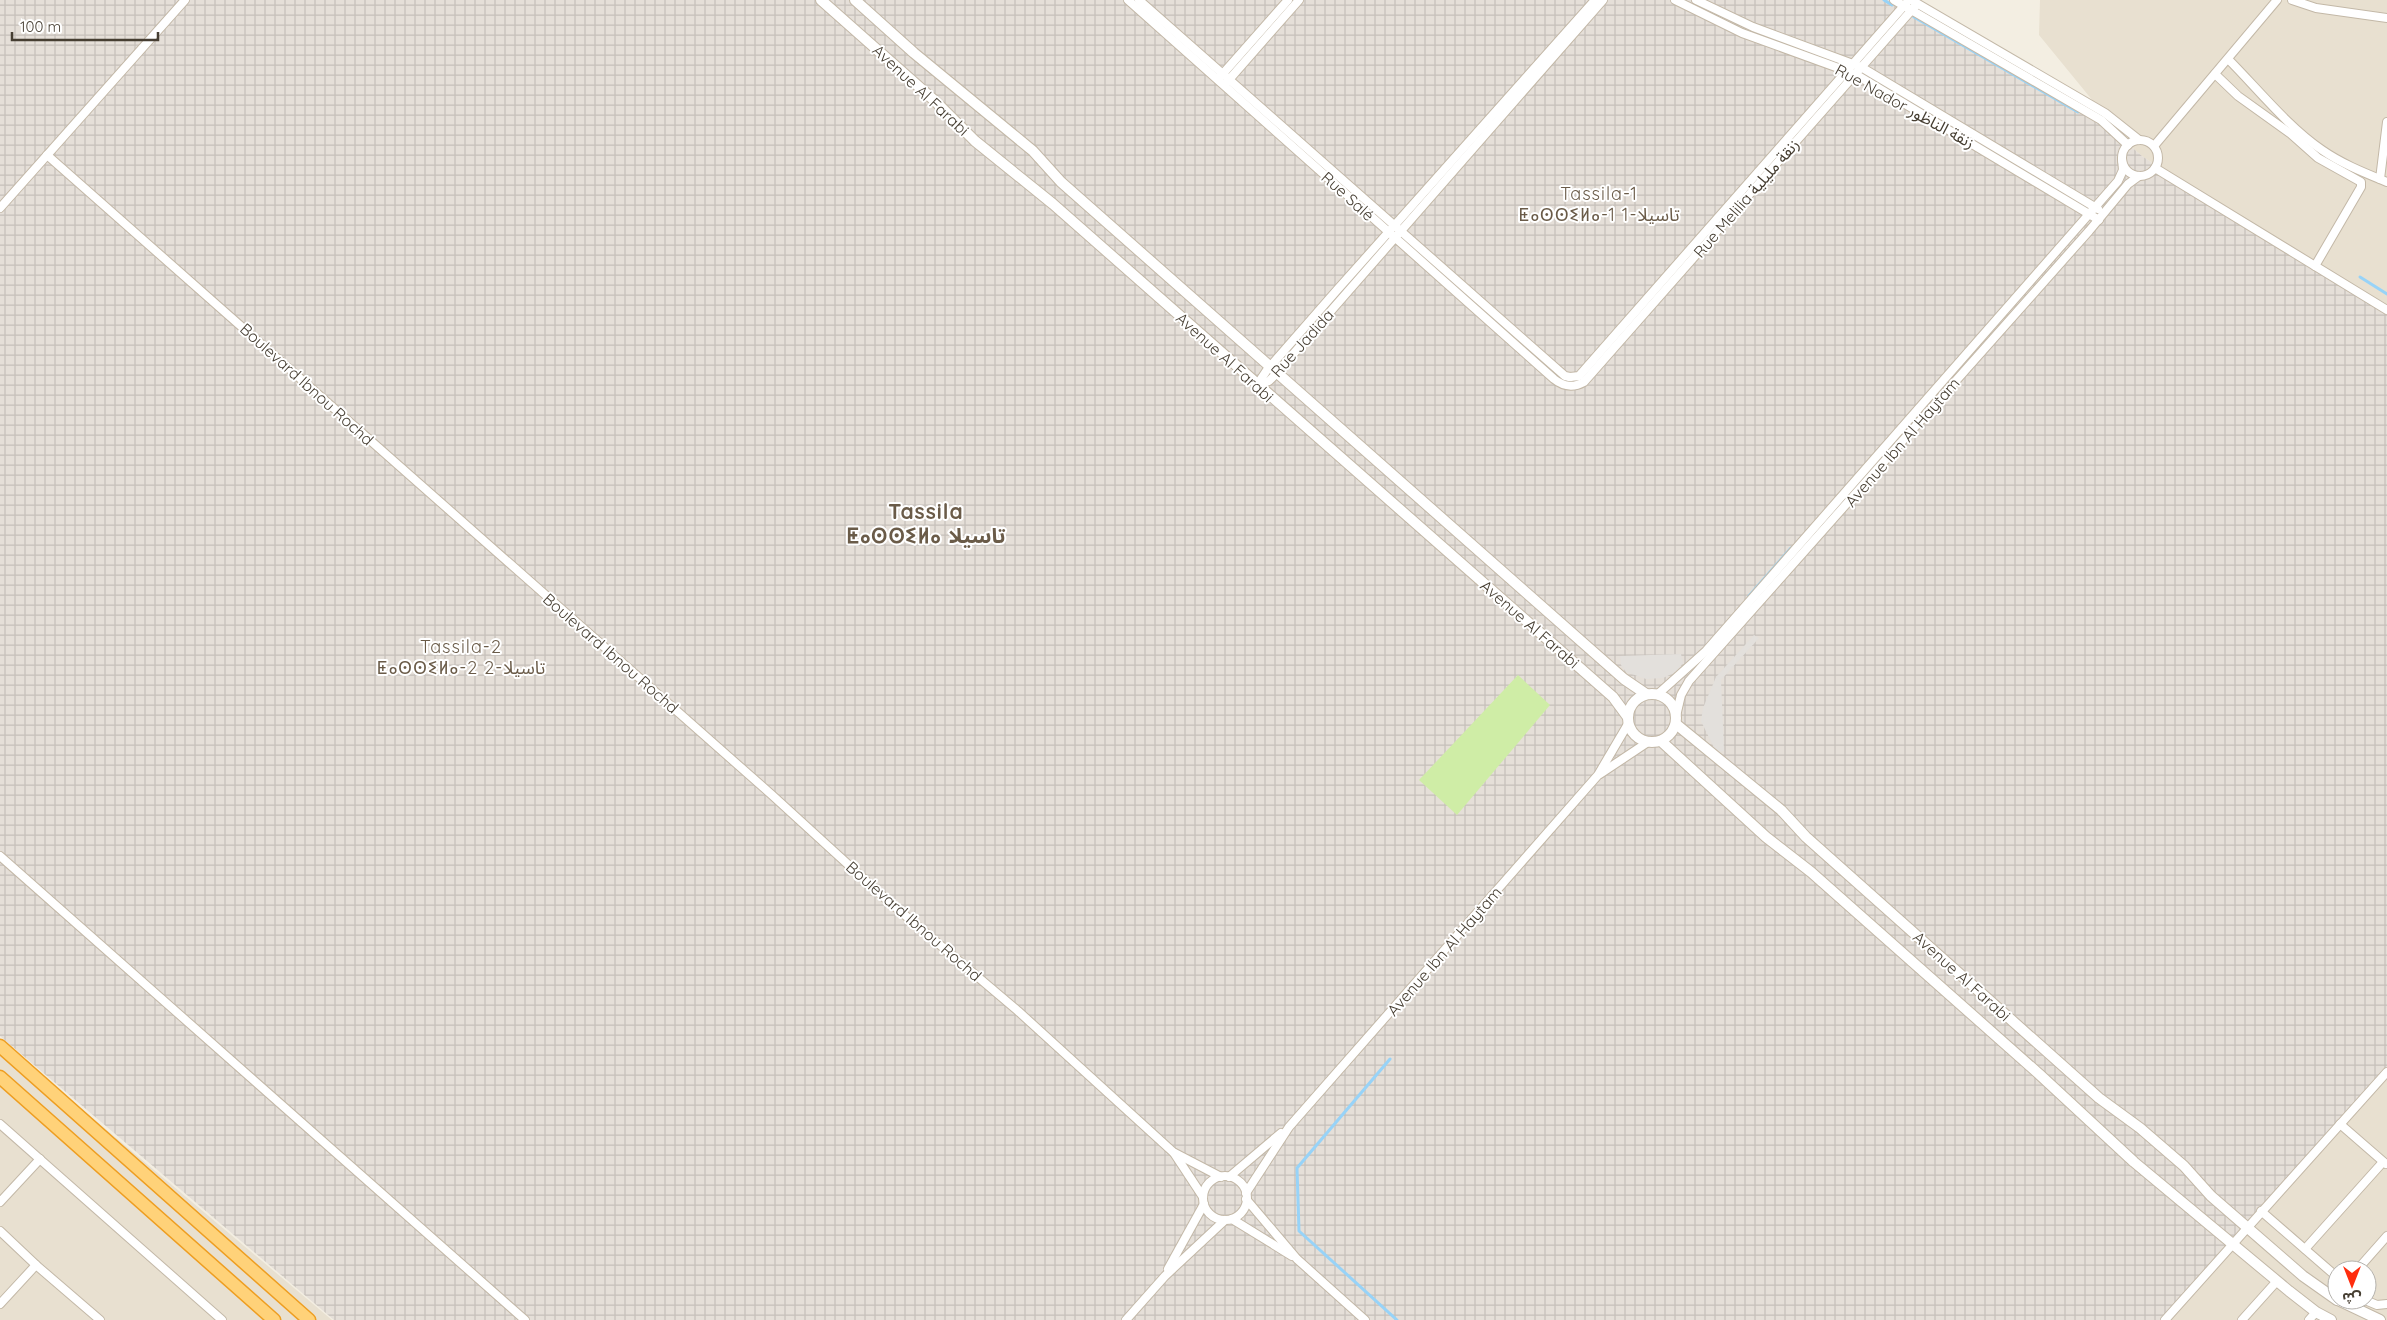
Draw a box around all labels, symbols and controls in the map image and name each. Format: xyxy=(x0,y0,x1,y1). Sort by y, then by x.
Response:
scale bar xyxy=(12,10,159,42)
text: 100 m xyxy=(20,17,61,36)
street label: Avenue Al Farabi xyxy=(869,40,973,140)
street label: Rue Nador زنقة الناظور xyxy=(1832,59,1978,153)
street label: Rue Melilia زنقة مليلية xyxy=(1689,134,1803,262)
street label: Rue Salé xyxy=(1317,167,1379,225)
district label: Tassila-1 ⵟⴰⵙⵙⵉⵍⴰ-1 1-تاسيلا xyxy=(1518,182,1680,226)
street label: Rue Jadida xyxy=(1266,305,1338,381)
street label: Avenue Al Farabi xyxy=(1172,308,1278,406)
street label: Boulevard Ibnou Rochd xyxy=(236,319,378,449)
street label: Avenue Ibn Al Haytam xyxy=(1840,373,1964,511)
district label: Tassila ⵟⴰⵙⵙⵉⵍⴰ تاسيلا xyxy=(846,498,1006,548)
street label: Avenue Al Farabi xyxy=(1476,576,1584,672)
street label: Boulevard Ibnou Rochd xyxy=(539,589,683,717)
district label: Tassila-2 ⵟⴰⵙⵙⵉⵍⴰ-2 2-تاسيلا xyxy=(377,635,545,679)
street label: Boulevard Ibnou Rochd xyxy=(842,857,986,985)
street label: Avenue Ibn Al Haytam xyxy=(1382,882,1506,1020)
street label: Avenue Al Farabi xyxy=(1909,927,2015,1025)
north arrow xyxy=(2327,1260,2377,1310)
text: ش xyxy=(2342,1289,2362,1307)

